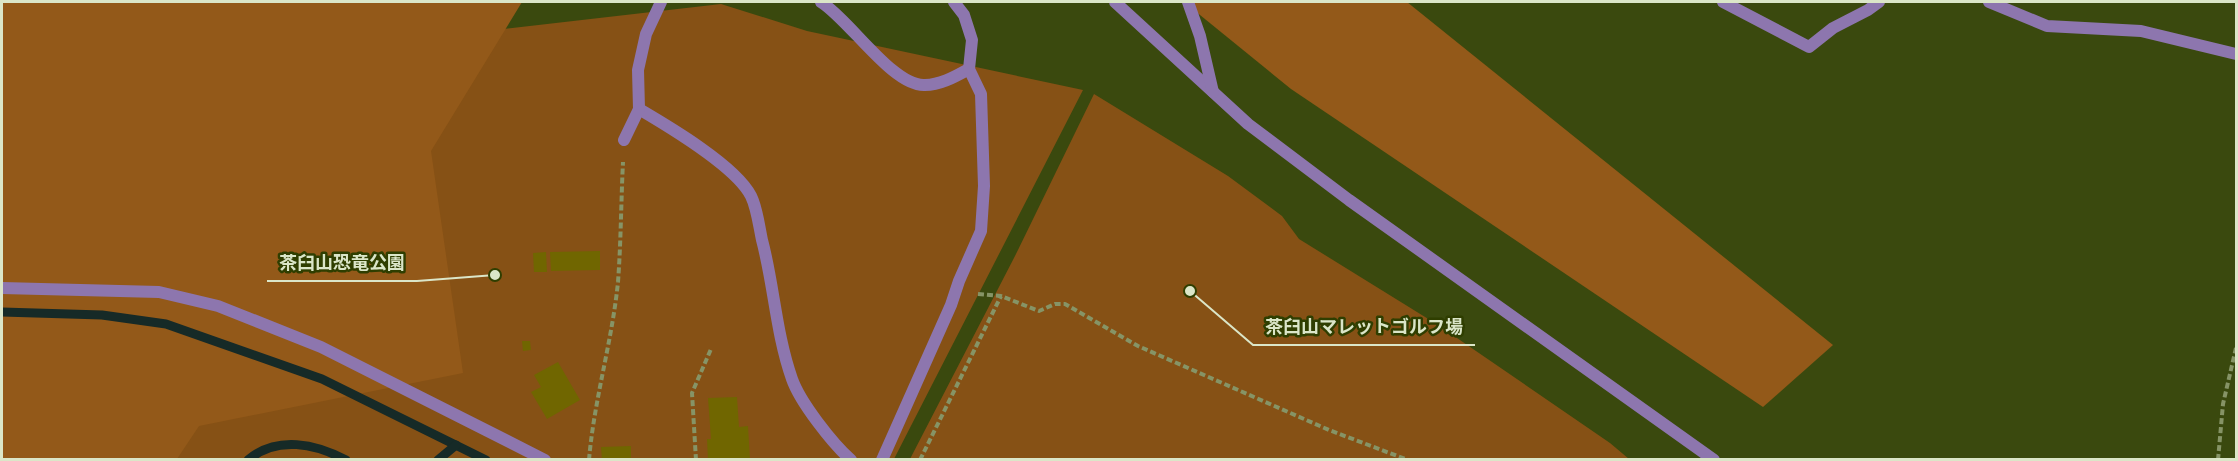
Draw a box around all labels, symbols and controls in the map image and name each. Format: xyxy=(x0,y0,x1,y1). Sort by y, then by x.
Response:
callout: 茶臼山恐竜公園 xyxy=(267,245,417,281)
text: 茶臼山恐竜公園 xyxy=(279,250,405,274)
callout: 茶臼山マレットゴルフ場 xyxy=(1253,309,1475,345)
text: 茶臼山マレットゴルフ場 xyxy=(1265,314,1463,338)

